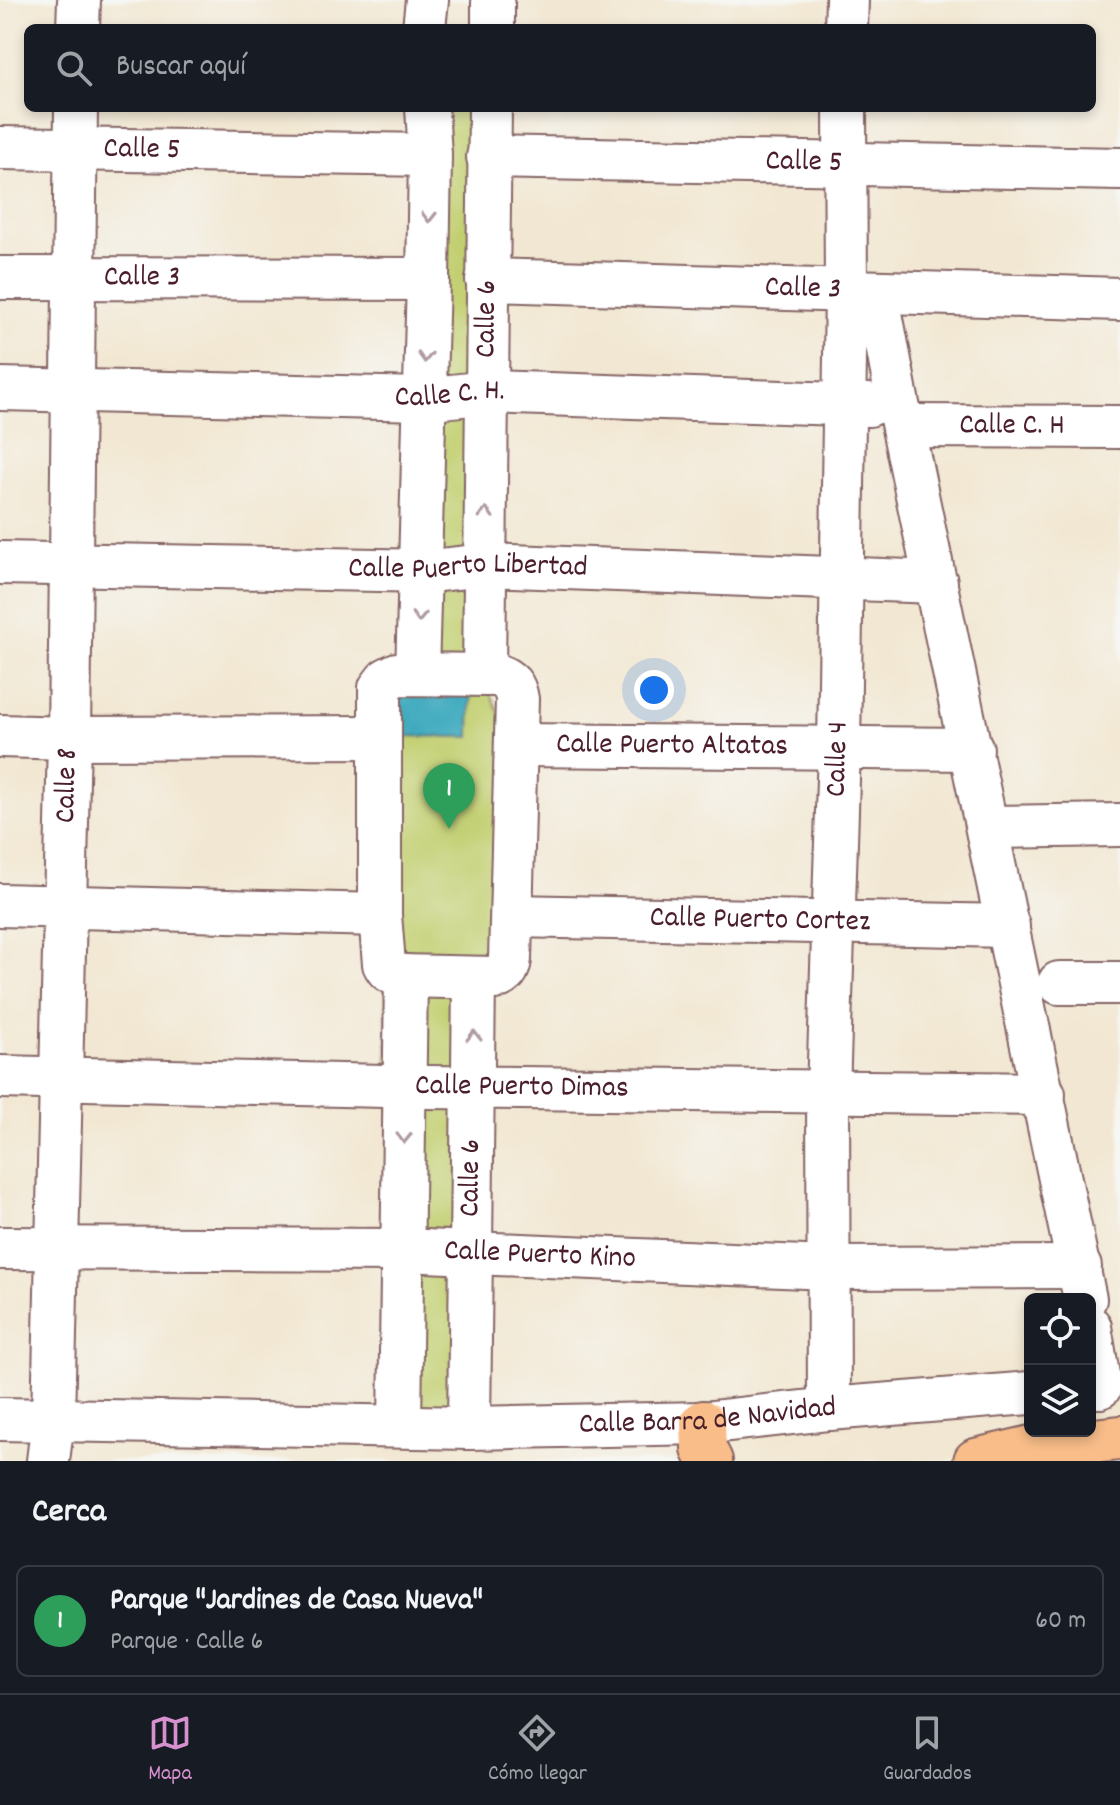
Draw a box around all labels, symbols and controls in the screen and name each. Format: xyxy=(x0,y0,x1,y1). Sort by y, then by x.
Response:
search box xyxy=(24,24,1096,112)
icon: search xyxy=(52,46,96,90)
text: Buscar aquí xyxy=(116,47,246,90)
street label: Calle 5 xyxy=(103,128,181,172)
street label: Calle 5 xyxy=(765,141,843,185)
one-way arrow xyxy=(420,211,438,224)
street label: Calle 3 xyxy=(104,257,180,300)
street label: Calle 3 xyxy=(764,267,842,312)
street label: Calle 6 xyxy=(466,280,510,358)
one-way arrow xyxy=(417,351,434,364)
street label: Calle C. H. xyxy=(394,370,505,421)
street label: Calle C. H xyxy=(959,405,1065,448)
one-way arrow xyxy=(477,506,494,519)
street label: Calle Puerto Libertad xyxy=(348,543,588,593)
one-way arrow xyxy=(410,611,427,624)
your location xyxy=(634,670,674,710)
street label: Calle 4 xyxy=(816,721,861,798)
street label: Calle Puerto Altatas xyxy=(556,724,788,769)
street label: Calle 8 xyxy=(46,747,90,824)
pin: 1 xyxy=(423,763,475,829)
street label: Calle Puerto Cortez xyxy=(649,897,871,945)
one-way arrow xyxy=(465,1029,483,1042)
street label: Calle Puerto Dimas xyxy=(414,1065,629,1111)
one-way arrow xyxy=(395,1132,413,1145)
street label: Calle 6 xyxy=(450,1139,494,1217)
street label: Calle Puerto Kino xyxy=(443,1230,637,1281)
map controls xyxy=(1024,1293,1096,1437)
button: locate xyxy=(1024,1293,1096,1365)
button: layers xyxy=(1024,1365,1096,1437)
street label: Calle Barra de Navidad xyxy=(578,1387,838,1447)
text: Cerca xyxy=(32,1489,106,1538)
text: Parque "Jardines de Casa Nueva" xyxy=(110,1581,483,1624)
text: 1 xyxy=(57,1603,63,1640)
text: 60 m xyxy=(1035,1603,1086,1640)
text: Parque · Calle 6 xyxy=(110,1624,263,1661)
tab: Mapa xyxy=(148,1711,192,1790)
tab: Cómo llegar xyxy=(488,1711,587,1790)
tab: Guardados xyxy=(883,1711,972,1790)

